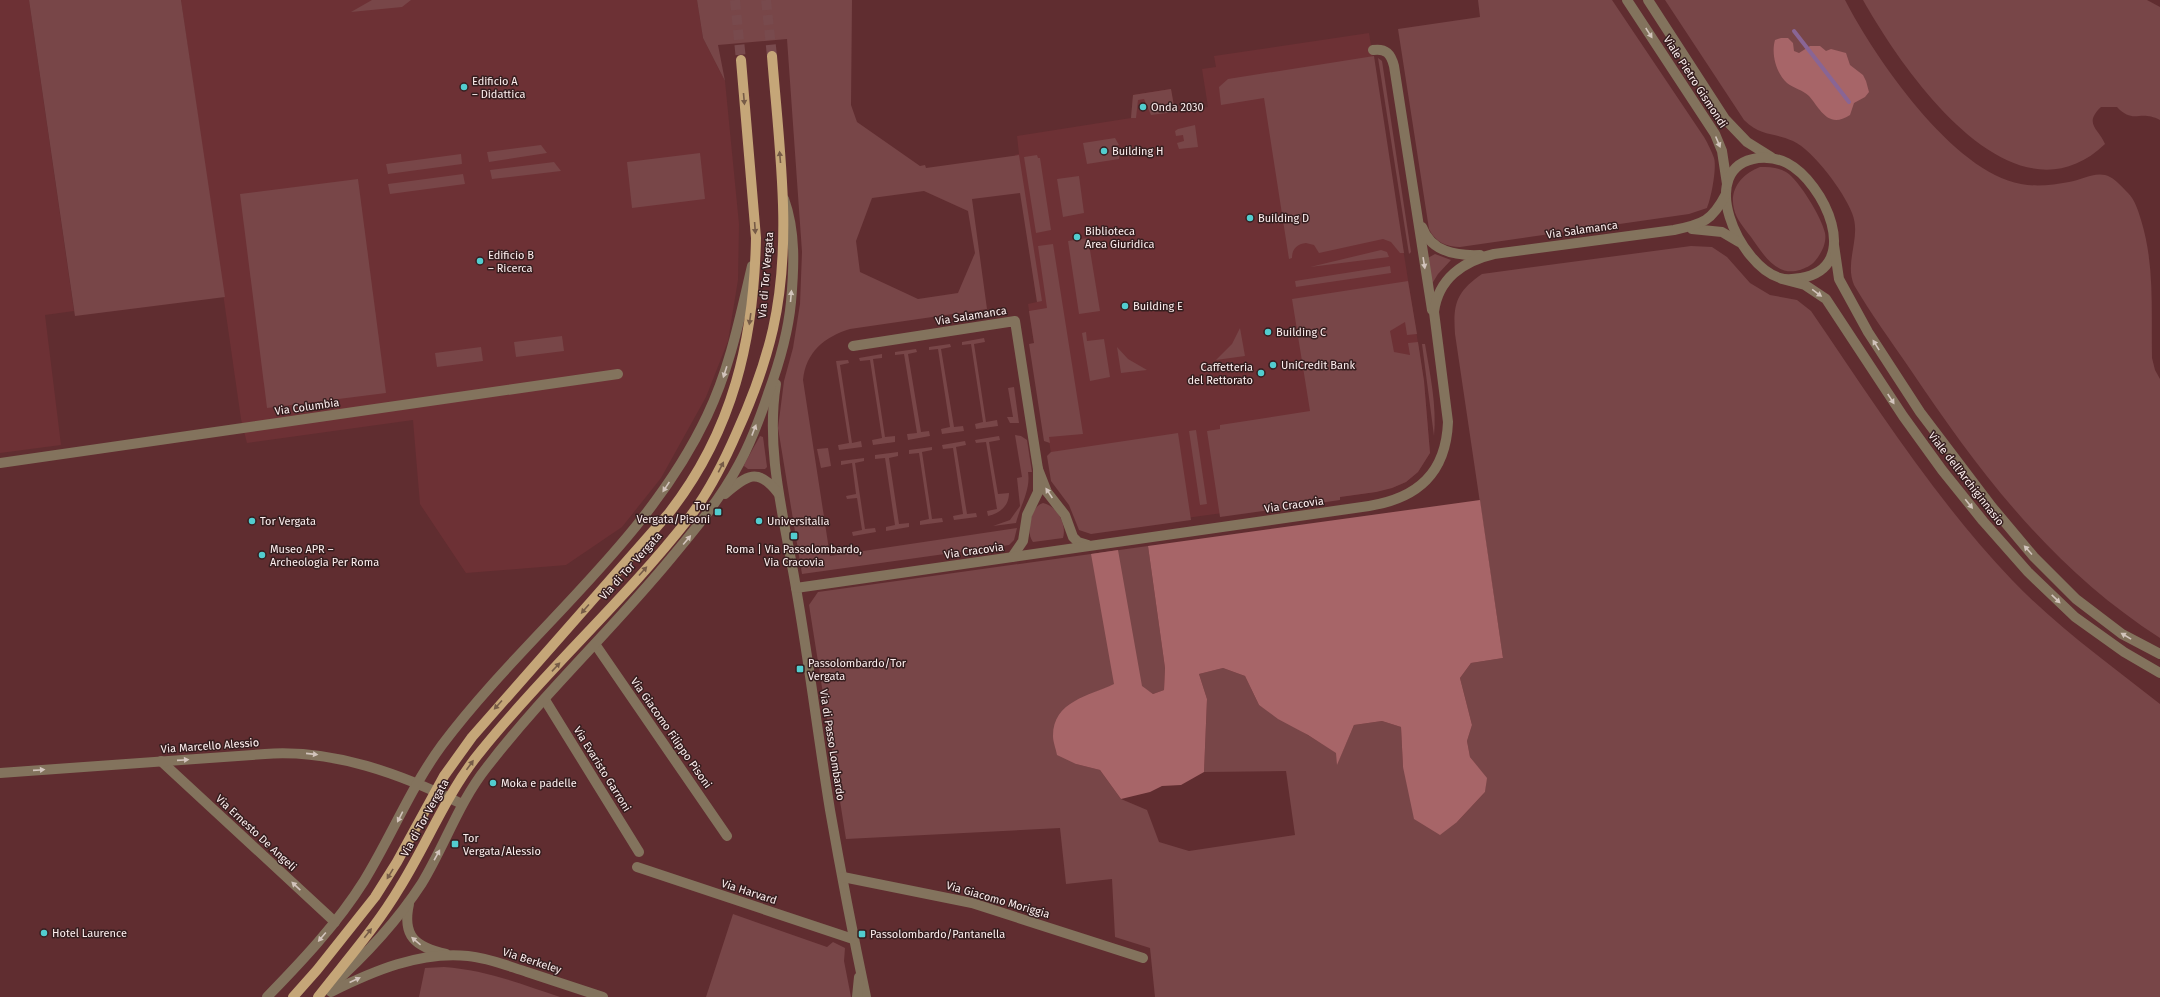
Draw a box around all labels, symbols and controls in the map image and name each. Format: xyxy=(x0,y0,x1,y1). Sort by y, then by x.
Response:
one-way arrow xyxy=(1645,27,1652,39)
street label: Viale Pietro Gismondi xyxy=(1660,34,1730,130)
place label: Edificio A – Didattica xyxy=(472,75,526,101)
marker: Edificio A – Didattica xyxy=(459,82,469,92)
one-way arrow xyxy=(741,93,748,105)
place label: Onda 2030 xyxy=(1151,101,1204,114)
marker: Onda 2030 xyxy=(1138,102,1148,112)
one-way arrow xyxy=(1716,137,1722,149)
place label: Building H xyxy=(1112,145,1164,158)
marker: Building H xyxy=(1099,146,1109,156)
one-way arrow xyxy=(776,151,783,163)
place label: Building D xyxy=(1258,212,1309,225)
marker: Building D xyxy=(1245,213,1255,223)
street label: Via Salamanca xyxy=(1545,219,1619,241)
one-way arrow xyxy=(751,222,758,234)
place label: Biblioteca Area Giuridica xyxy=(1085,225,1155,251)
street label: Via di Tor Vergata xyxy=(756,231,776,319)
marker: Biblioteca Area Giuridica xyxy=(1072,232,1082,242)
place label: Edificio B – Ricerca xyxy=(488,249,534,275)
marker: Edificio B – Ricerca xyxy=(475,256,485,266)
one-way arrow xyxy=(1422,257,1428,269)
one-way arrow xyxy=(1812,289,1823,297)
one-way arrow xyxy=(788,290,795,302)
place label: Building E xyxy=(1133,300,1183,313)
marker: Building E xyxy=(1120,301,1130,311)
street label: Via Salamanca xyxy=(934,304,1008,328)
one-way arrow xyxy=(747,313,753,325)
place label: Building C xyxy=(1276,326,1326,339)
marker: Building C xyxy=(1263,327,1273,337)
one-way arrow xyxy=(1872,340,1880,350)
place label: UniCredit Bank xyxy=(1281,359,1355,372)
marker: UniCredit Bank xyxy=(1268,360,1278,370)
place label: Caffetteria del Rettorato xyxy=(1188,361,1253,387)
one-way arrow xyxy=(722,366,728,378)
marker: Caffetteria del Rettorato xyxy=(1256,368,1266,378)
one-way arrow xyxy=(1888,393,1895,405)
street label: Via Columbia xyxy=(274,396,340,418)
one-way arrow xyxy=(752,424,758,436)
street label: Viale dell'Archiginnasio xyxy=(1925,430,2007,528)
one-way arrow xyxy=(718,461,724,473)
one-way arrow xyxy=(662,482,670,493)
one-way arrow xyxy=(1045,488,1053,498)
street label: Via Cracovia xyxy=(1263,494,1325,516)
one-way arrow xyxy=(1964,498,1973,509)
place label: Tor Vergata/Pisoni xyxy=(636,500,711,526)
marker: Tor Vergata/Pisoni xyxy=(713,507,723,517)
place label: Tor Vergata xyxy=(260,515,316,528)
place label: Universitalia xyxy=(767,515,830,528)
marker: Tor Vergata xyxy=(247,516,257,526)
marker: Universitalia xyxy=(754,516,764,526)
street label: Via di Tor Vergata xyxy=(597,529,665,603)
marker: Roma | Via Passolombardo, Via Cracovia xyxy=(789,531,799,541)
one-way arrow xyxy=(682,534,691,545)
street label: Via Cracovia xyxy=(943,540,1005,562)
place label: Museo APR – Archeologia Per Roma xyxy=(270,543,379,569)
place label: Roma | Via Passolombardo, Via Cracovia xyxy=(726,543,862,569)
one-way arrow xyxy=(2024,545,2033,556)
marker: Museo APR – Archeologia Per Roma xyxy=(257,550,267,560)
one-way arrow xyxy=(639,565,648,576)
one-way arrow xyxy=(2051,594,2061,604)
one-way arrow xyxy=(580,603,589,614)
one-way arrow xyxy=(2120,632,2132,639)
place label: Passolombardo/Tor Vergata xyxy=(808,657,907,683)
one-way arrow xyxy=(551,662,561,672)
marker: Passolombardo/Tor Vergata xyxy=(795,664,805,674)
street label: Via Giacomo Filippo Pisoni xyxy=(628,675,714,791)
street label: Via di Passo Lombardo xyxy=(817,689,847,801)
one-way arrow xyxy=(494,701,503,710)
street label: Via Evaristo Garroni xyxy=(571,724,633,814)
street label: Via Marcello Alessio xyxy=(160,736,260,756)
one-way arrow xyxy=(306,751,318,757)
one-way arrow xyxy=(176,756,189,763)
one-way arrow xyxy=(466,759,474,770)
one-way arrow xyxy=(33,766,45,773)
street label: Via di Tor Vergata xyxy=(398,777,452,859)
place label: Moka e padelle xyxy=(501,777,577,790)
marker: Moka e padelle xyxy=(488,778,498,788)
street label: Via Ernesto De Angeli xyxy=(213,792,299,874)
one-way arrow xyxy=(397,811,404,823)
place label: Tor Vergata/Alessio xyxy=(463,832,541,858)
marker: Tor Vergata/Alessio xyxy=(450,839,460,849)
one-way arrow xyxy=(434,849,441,860)
one-way arrow xyxy=(386,868,393,880)
street label: Via Harvard xyxy=(720,877,778,907)
street label: Via Giacomo Moriggia xyxy=(945,879,1051,921)
one-way arrow xyxy=(291,881,301,891)
place label: Hotel Laurence xyxy=(52,927,127,940)
one-way arrow xyxy=(364,927,372,938)
marker: Hotel Laurence xyxy=(39,928,49,938)
place label: Passolombardo/Pantanella xyxy=(870,928,1005,941)
marker: Passolombardo/Pantanella xyxy=(857,929,867,939)
one-way arrow xyxy=(317,932,326,943)
one-way arrow xyxy=(411,937,421,945)
street label: Via Berkeley xyxy=(501,945,564,977)
one-way arrow xyxy=(349,977,361,983)

